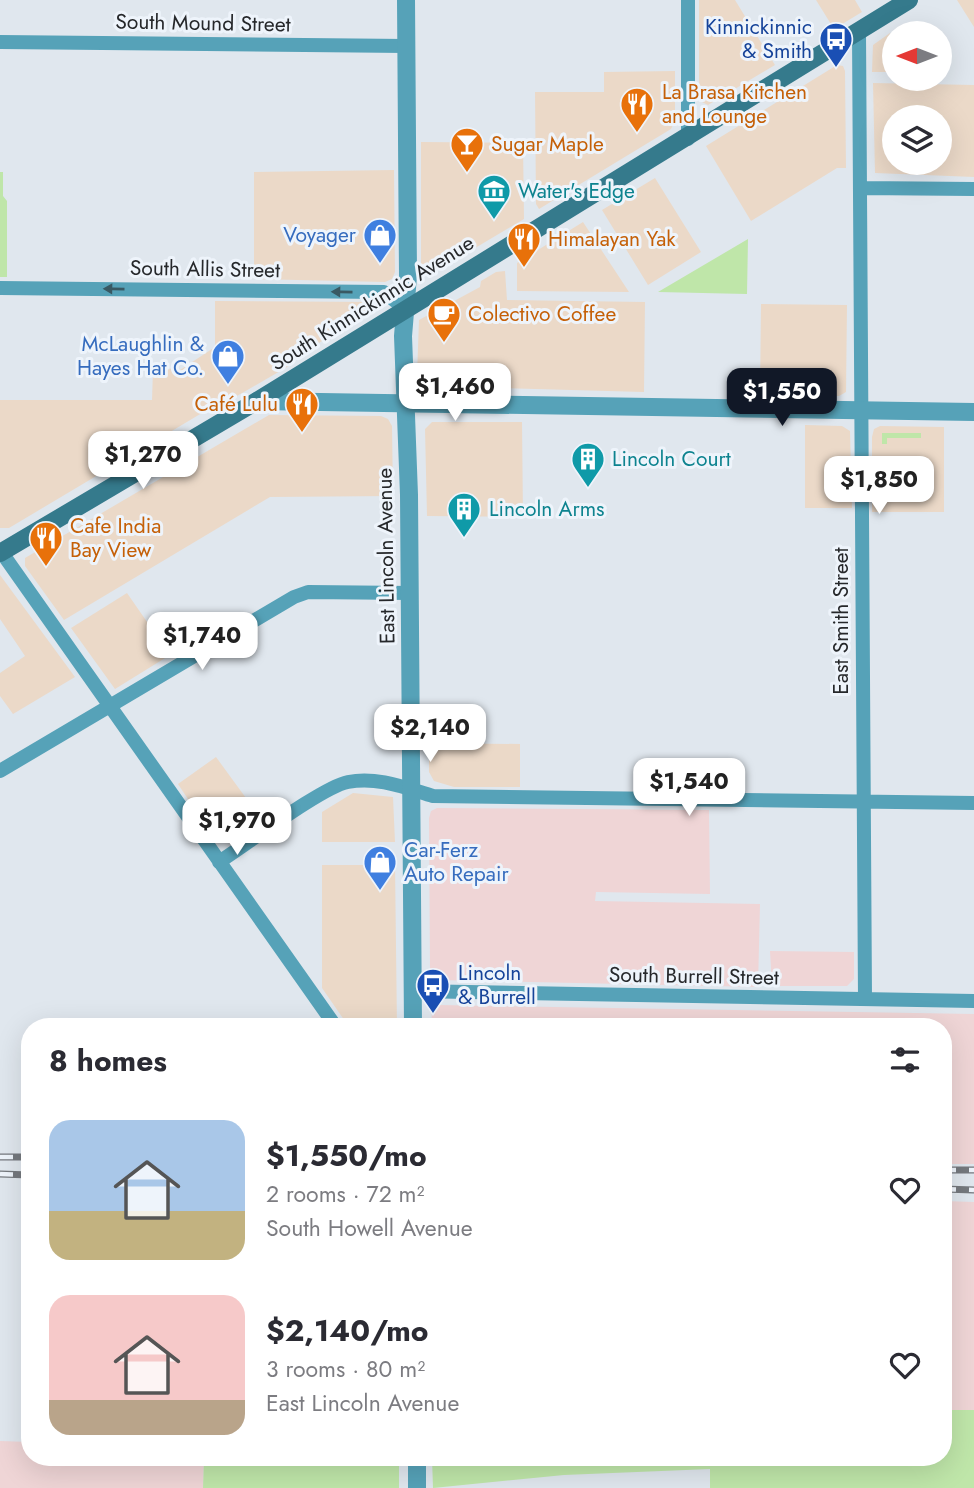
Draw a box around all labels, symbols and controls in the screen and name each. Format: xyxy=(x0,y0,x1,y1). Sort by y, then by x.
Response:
street label: South Mound Street xyxy=(115,6,291,40)
place label: Kinnickinnic & Smith xyxy=(705,12,812,66)
bus stop icon: Kinnickinnic & Smith xyxy=(817,20,855,69)
north arrow xyxy=(882,21,952,91)
map controls xyxy=(882,21,952,175)
place label: La Brasa Kitchen and Lounge xyxy=(662,77,807,131)
restaurant icon: La Brasa Kitchen and Lounge xyxy=(618,85,656,134)
button: layers xyxy=(882,105,952,175)
bar icon: Sugar Maple xyxy=(448,125,486,174)
place label: Sugar Maple xyxy=(491,129,604,159)
museum icon: Water's Edge xyxy=(475,172,513,221)
place label: Water's Edge xyxy=(518,176,635,206)
shop icon: Voyager xyxy=(361,216,399,265)
place label: Voyager xyxy=(283,220,357,250)
restaurant icon: Himalayan Yak xyxy=(505,220,543,269)
place label: Himalayan Yak xyxy=(548,224,676,254)
street label: South Kinnickinnic Avenue xyxy=(264,228,480,378)
street label: South Allis Street xyxy=(130,253,280,285)
one-way arrow xyxy=(103,283,125,295)
one-way arrow xyxy=(331,286,353,297)
cafe icon: Colectivo Coffee xyxy=(425,295,463,344)
place label: Colectivo Coffee xyxy=(468,299,616,329)
place label: McLaughlin & Hayes Hat Co. xyxy=(77,329,204,383)
shop icon: McLaughlin & Hayes Hat Co. xyxy=(209,337,247,386)
pin: $1,460 xyxy=(398,364,512,423)
pin: $1,550 xyxy=(725,368,839,428)
text: $1,460 xyxy=(415,369,495,403)
text: $1,550 xyxy=(743,374,821,408)
restaurant icon: Café Lulu xyxy=(283,385,321,434)
place label: Café Lulu xyxy=(194,389,278,419)
pin: $1,270 xyxy=(86,432,200,491)
text: $1,270 xyxy=(104,437,182,471)
building icon: Lincoln Court xyxy=(569,440,607,489)
place label: Lincoln Court xyxy=(612,444,731,474)
pin: $1,850 xyxy=(822,456,936,516)
text: $1,850 xyxy=(840,462,918,496)
street label: East Lincoln Avenue xyxy=(369,467,403,644)
building icon: Lincoln Arms xyxy=(445,490,483,539)
place label: Lincoln Arms xyxy=(489,494,605,524)
place label: Cafe India Bay View xyxy=(70,511,161,565)
restaurant icon: Cafe India Bay View xyxy=(27,519,65,568)
street label: East Smith Street xyxy=(826,547,856,695)
pin: $1,740 xyxy=(145,612,259,672)
text: $1,740 xyxy=(163,618,241,652)
pin: $2,140 xyxy=(373,704,487,764)
text: $2,140 xyxy=(390,710,470,744)
pin: $1,540 xyxy=(632,758,746,818)
text: $1,540 xyxy=(649,764,729,798)
pin: $1,970 xyxy=(180,798,294,857)
text: $1,970 xyxy=(198,803,276,837)
place label: Car-Ferz Auto Repair xyxy=(404,835,509,889)
shop icon: Car-Ferz Auto Repair xyxy=(361,843,399,892)
place label: Lincoln & Burrell xyxy=(458,958,536,1012)
street label: South Burrell Street xyxy=(609,960,779,992)
bus stop icon: Lincoln & Burrell xyxy=(414,966,452,1015)
text: 8 homes xyxy=(49,1039,167,1082)
icon: filters xyxy=(886,1041,924,1079)
text: $1,550/mo xyxy=(266,1134,427,1177)
icon: home xyxy=(105,1148,189,1232)
icon: heart xyxy=(886,1171,924,1209)
text: 2 rooms · 72 m² xyxy=(266,1177,425,1211)
text: South Howell Avenue xyxy=(266,1211,473,1245)
text: $2,140/mo xyxy=(266,1309,429,1352)
icon: home xyxy=(105,1323,189,1407)
icon: heart xyxy=(886,1346,924,1384)
text: 3 rooms · 80 m² xyxy=(266,1352,425,1386)
text: East Lincoln Avenue xyxy=(266,1386,459,1420)

